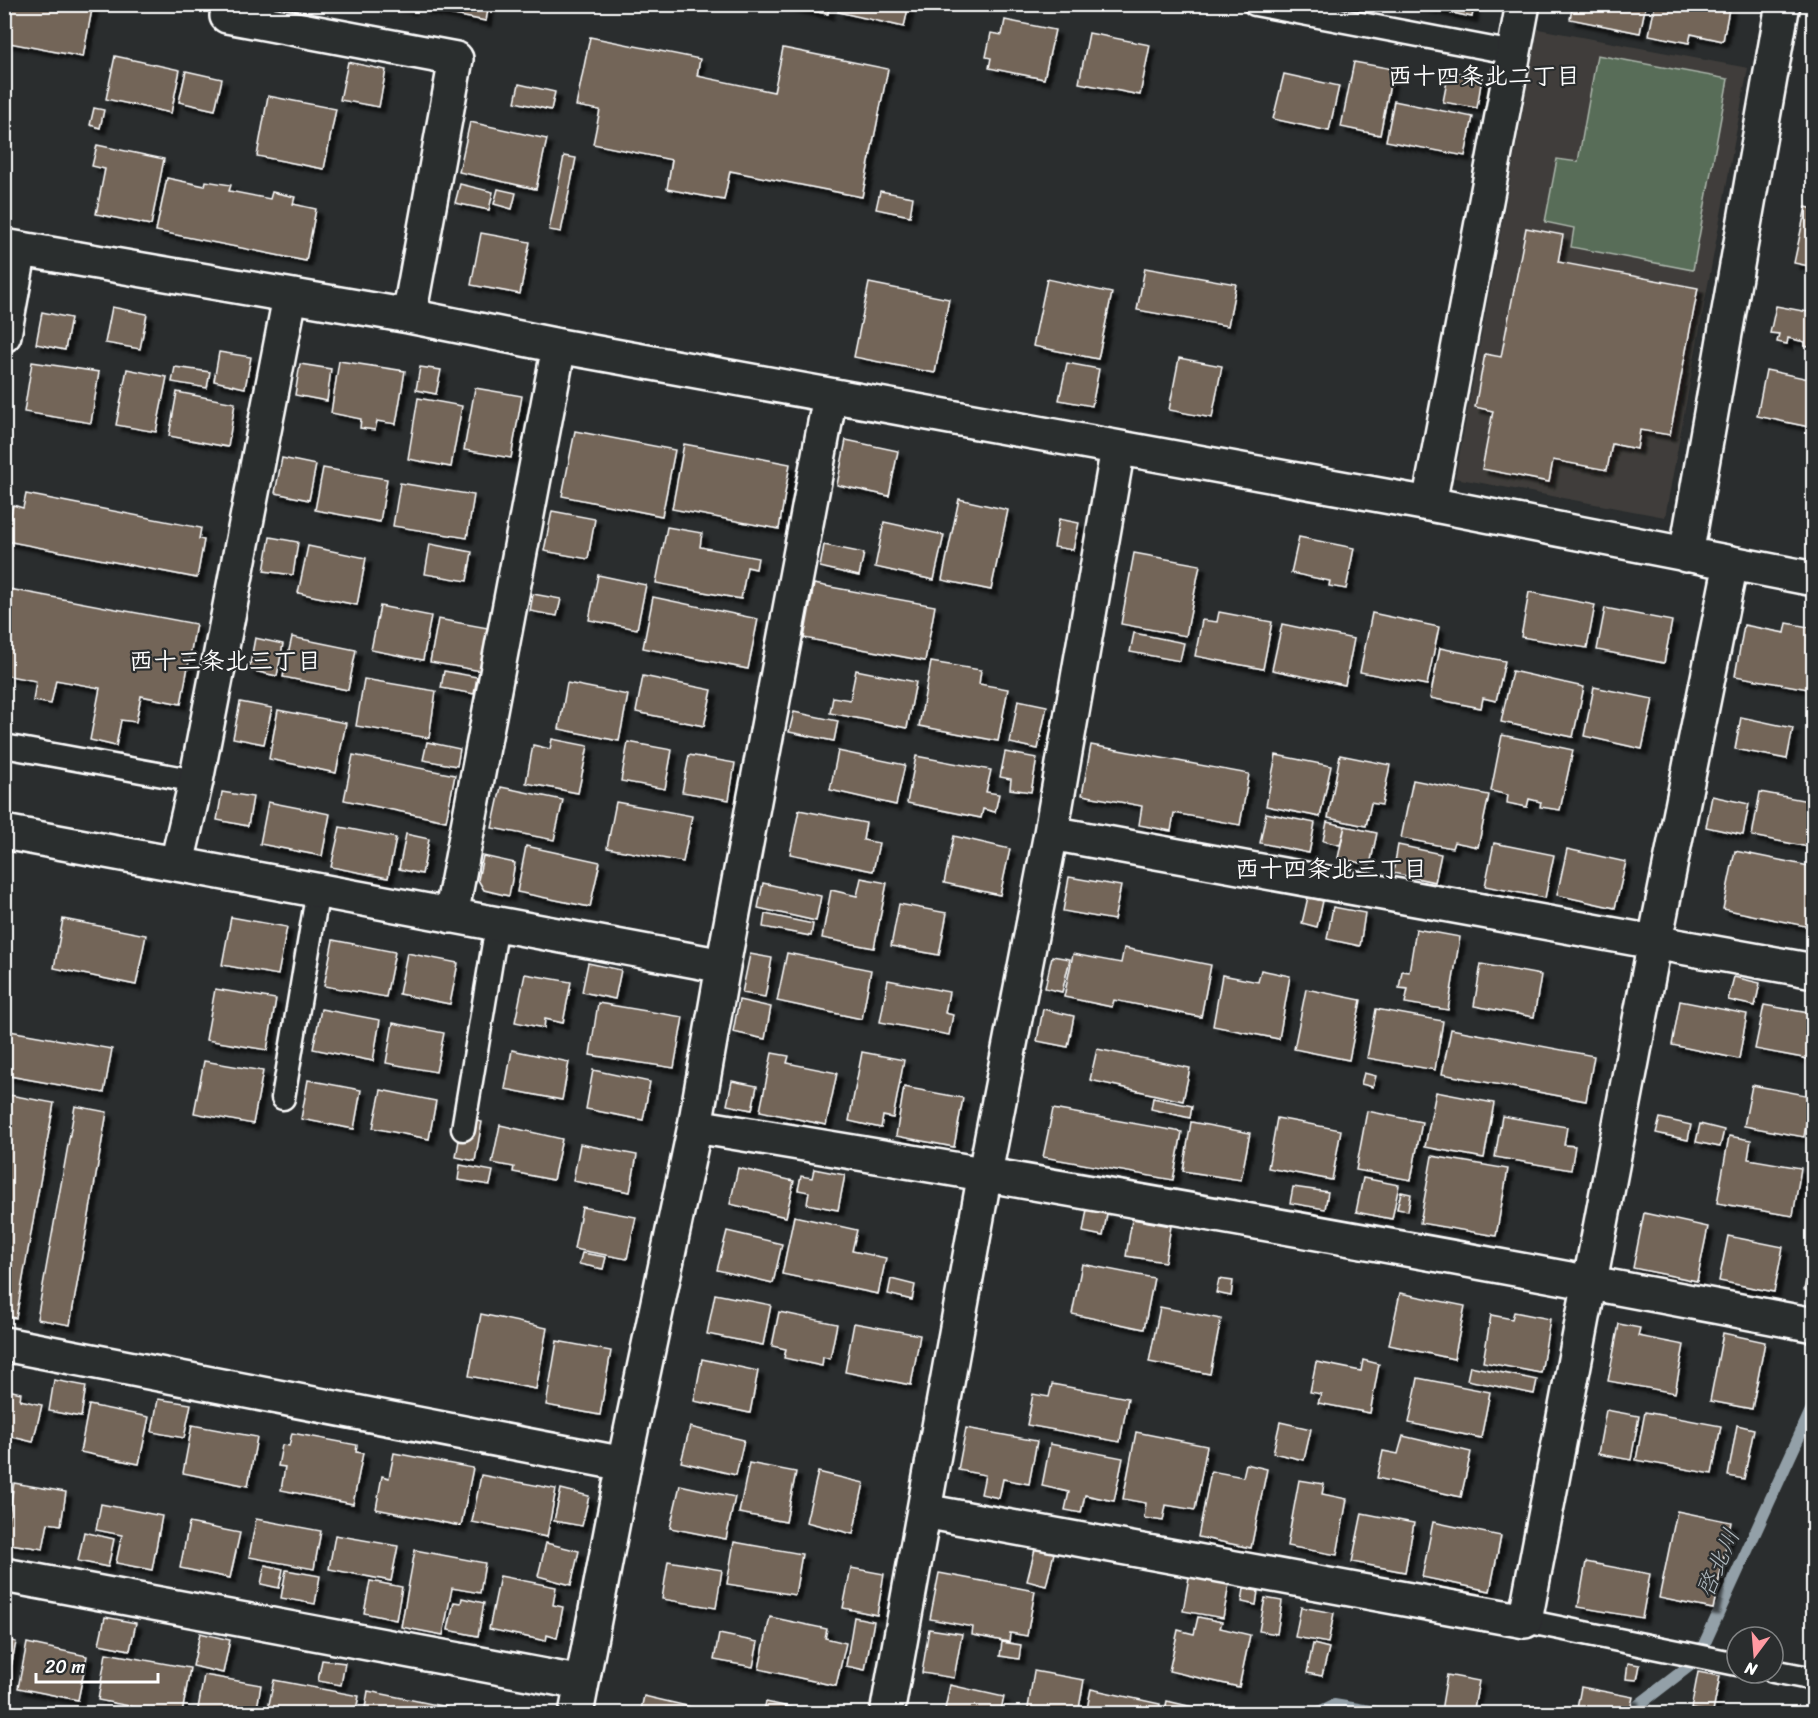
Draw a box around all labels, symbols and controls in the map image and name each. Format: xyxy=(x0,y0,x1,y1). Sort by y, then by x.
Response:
district label: 西十四条北二丁目 xyxy=(1388,55,1580,97)
district label: 西十三条北三丁目 xyxy=(129,640,321,682)
district label: 西十四条北三丁目 xyxy=(1235,848,1427,890)
water label: 啓北川 xyxy=(1684,1522,1752,1604)
north arrow xyxy=(1725,1625,1785,1685)
scale bar xyxy=(36,1646,158,1684)
text: 20 m xyxy=(45,1651,85,1683)
text: N xyxy=(1741,1653,1761,1685)

